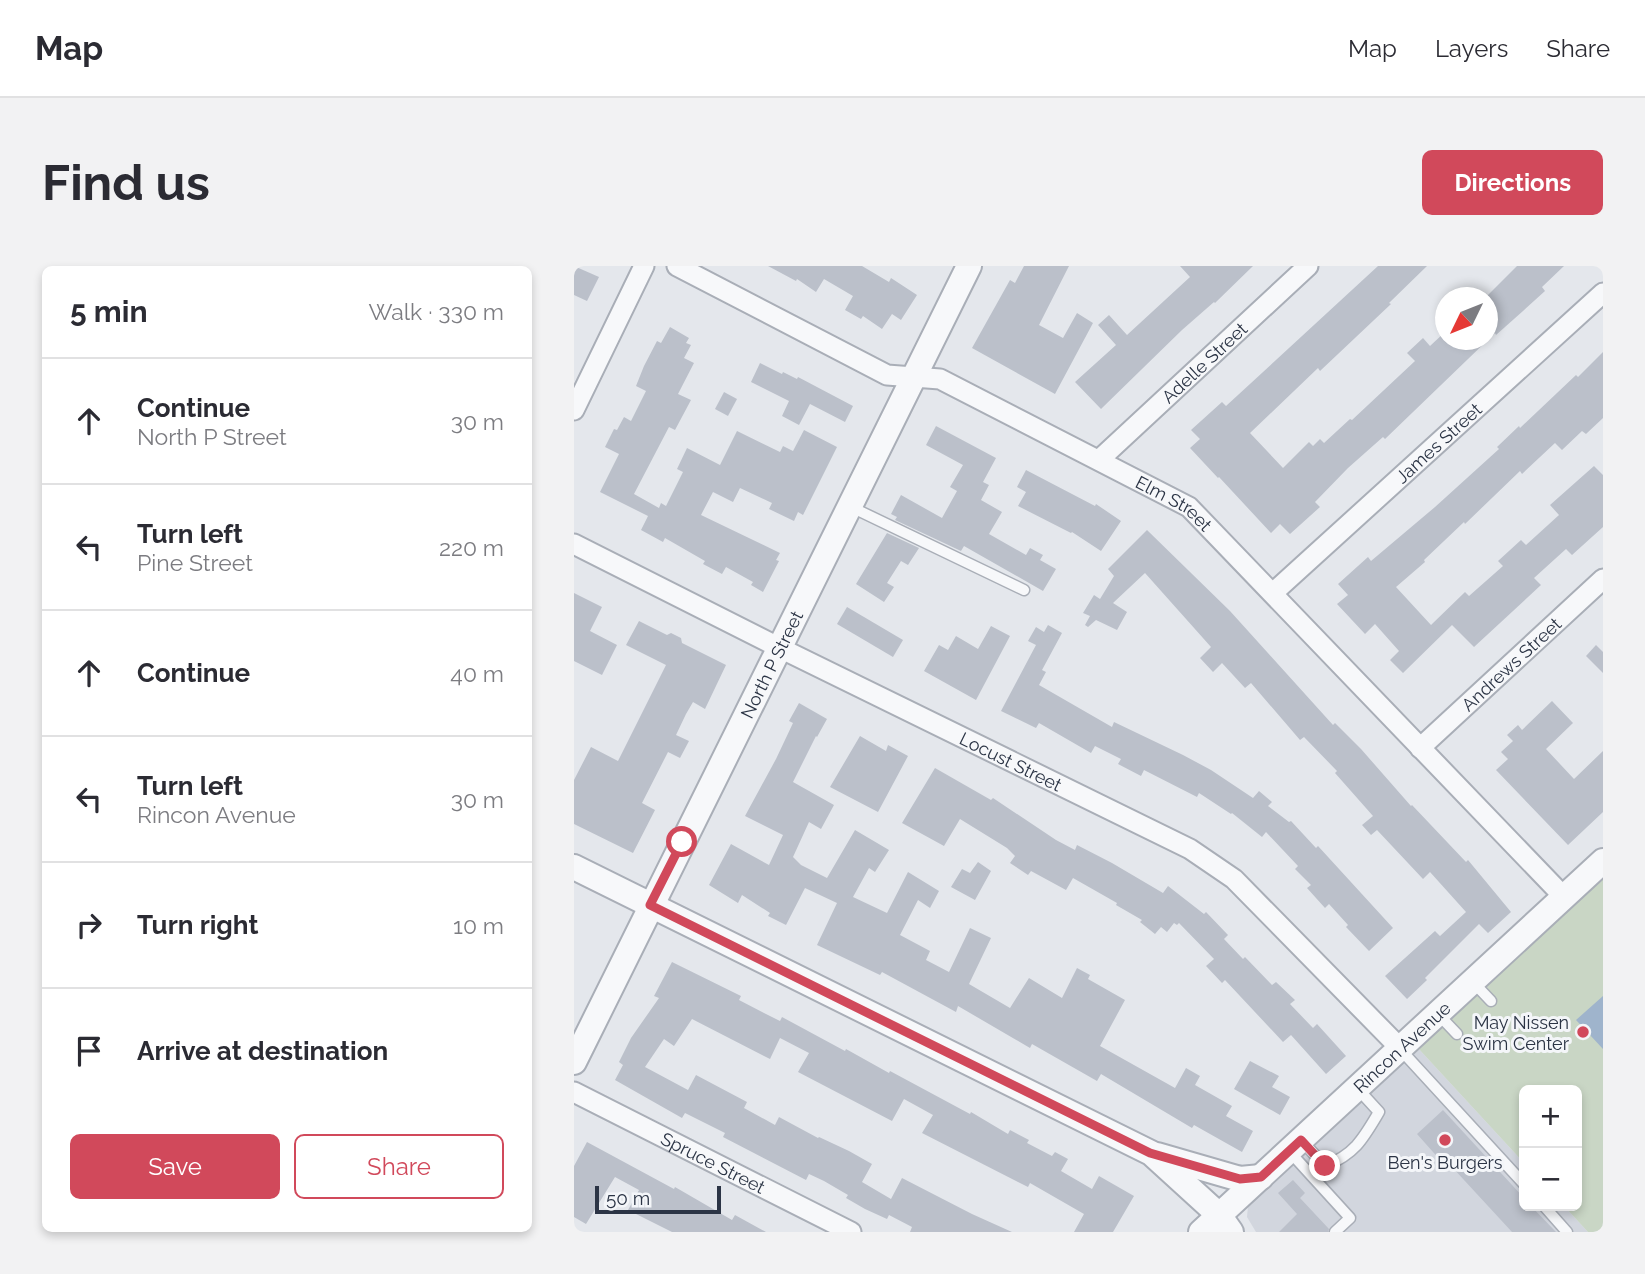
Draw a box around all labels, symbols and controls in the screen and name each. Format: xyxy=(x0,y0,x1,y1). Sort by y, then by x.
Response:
text: Map xyxy=(35,29,103,68)
text: Map xyxy=(1348,34,1397,63)
text: Layers xyxy=(1435,34,1508,63)
text: Share xyxy=(1546,34,1610,63)
button: Directions xyxy=(1422,150,1603,215)
text: Find us xyxy=(42,154,210,211)
north arrow xyxy=(1435,287,1498,350)
text: 5 min xyxy=(70,294,148,329)
text: Walk · 330 m xyxy=(368,298,504,325)
street label: Adelle Street xyxy=(1157,318,1251,407)
text: Continue xyxy=(137,393,250,423)
street label: James Street xyxy=(1391,398,1486,487)
icon: ahead xyxy=(70,402,108,440)
text: 30 m xyxy=(451,408,504,435)
text: North P Street xyxy=(137,423,287,450)
street label: Elm Street xyxy=(1132,471,1216,535)
text: Turn left xyxy=(137,519,243,549)
icon: left xyxy=(70,528,108,566)
text: 220 m xyxy=(439,534,504,561)
text: Pine Street xyxy=(137,549,253,576)
street label: North P Street xyxy=(736,607,807,721)
street label: Andrews Street xyxy=(1457,613,1565,715)
icon: ahead xyxy=(70,654,108,692)
text: Continue xyxy=(137,658,250,688)
text: 40 m xyxy=(450,660,504,687)
street label: Locust Street xyxy=(957,727,1065,795)
text: Turn left xyxy=(137,771,243,801)
icon: left xyxy=(70,780,108,818)
text: 30 m xyxy=(451,786,504,813)
text: Rincon Avenue xyxy=(137,801,296,828)
route start xyxy=(666,826,697,857)
icon: right xyxy=(70,906,108,944)
text: Turn right xyxy=(137,910,258,940)
text: 10 m xyxy=(453,912,504,939)
street label: Rincon Avenue xyxy=(1349,997,1455,1097)
place label: May Nissen Swim Center xyxy=(1463,1012,1570,1054)
marker: May Nissen Swim Center xyxy=(1575,1024,1591,1040)
icon: arrive xyxy=(70,1032,108,1070)
text: Arrive at destination xyxy=(137,1036,388,1066)
map controls xyxy=(1519,1085,1582,1211)
button: + xyxy=(1519,1085,1582,1148)
street label: Spruce Street xyxy=(658,1127,769,1197)
marker: Ben's Burgers xyxy=(1437,1132,1453,1148)
button: Save xyxy=(70,1134,280,1199)
button: Share xyxy=(294,1134,504,1199)
button: − xyxy=(1519,1148,1582,1211)
route end xyxy=(1309,1150,1340,1181)
place label: Ben's Burgers xyxy=(1388,1152,1503,1173)
scale bar xyxy=(595,1183,721,1215)
text: 50 m xyxy=(606,1187,650,1209)

